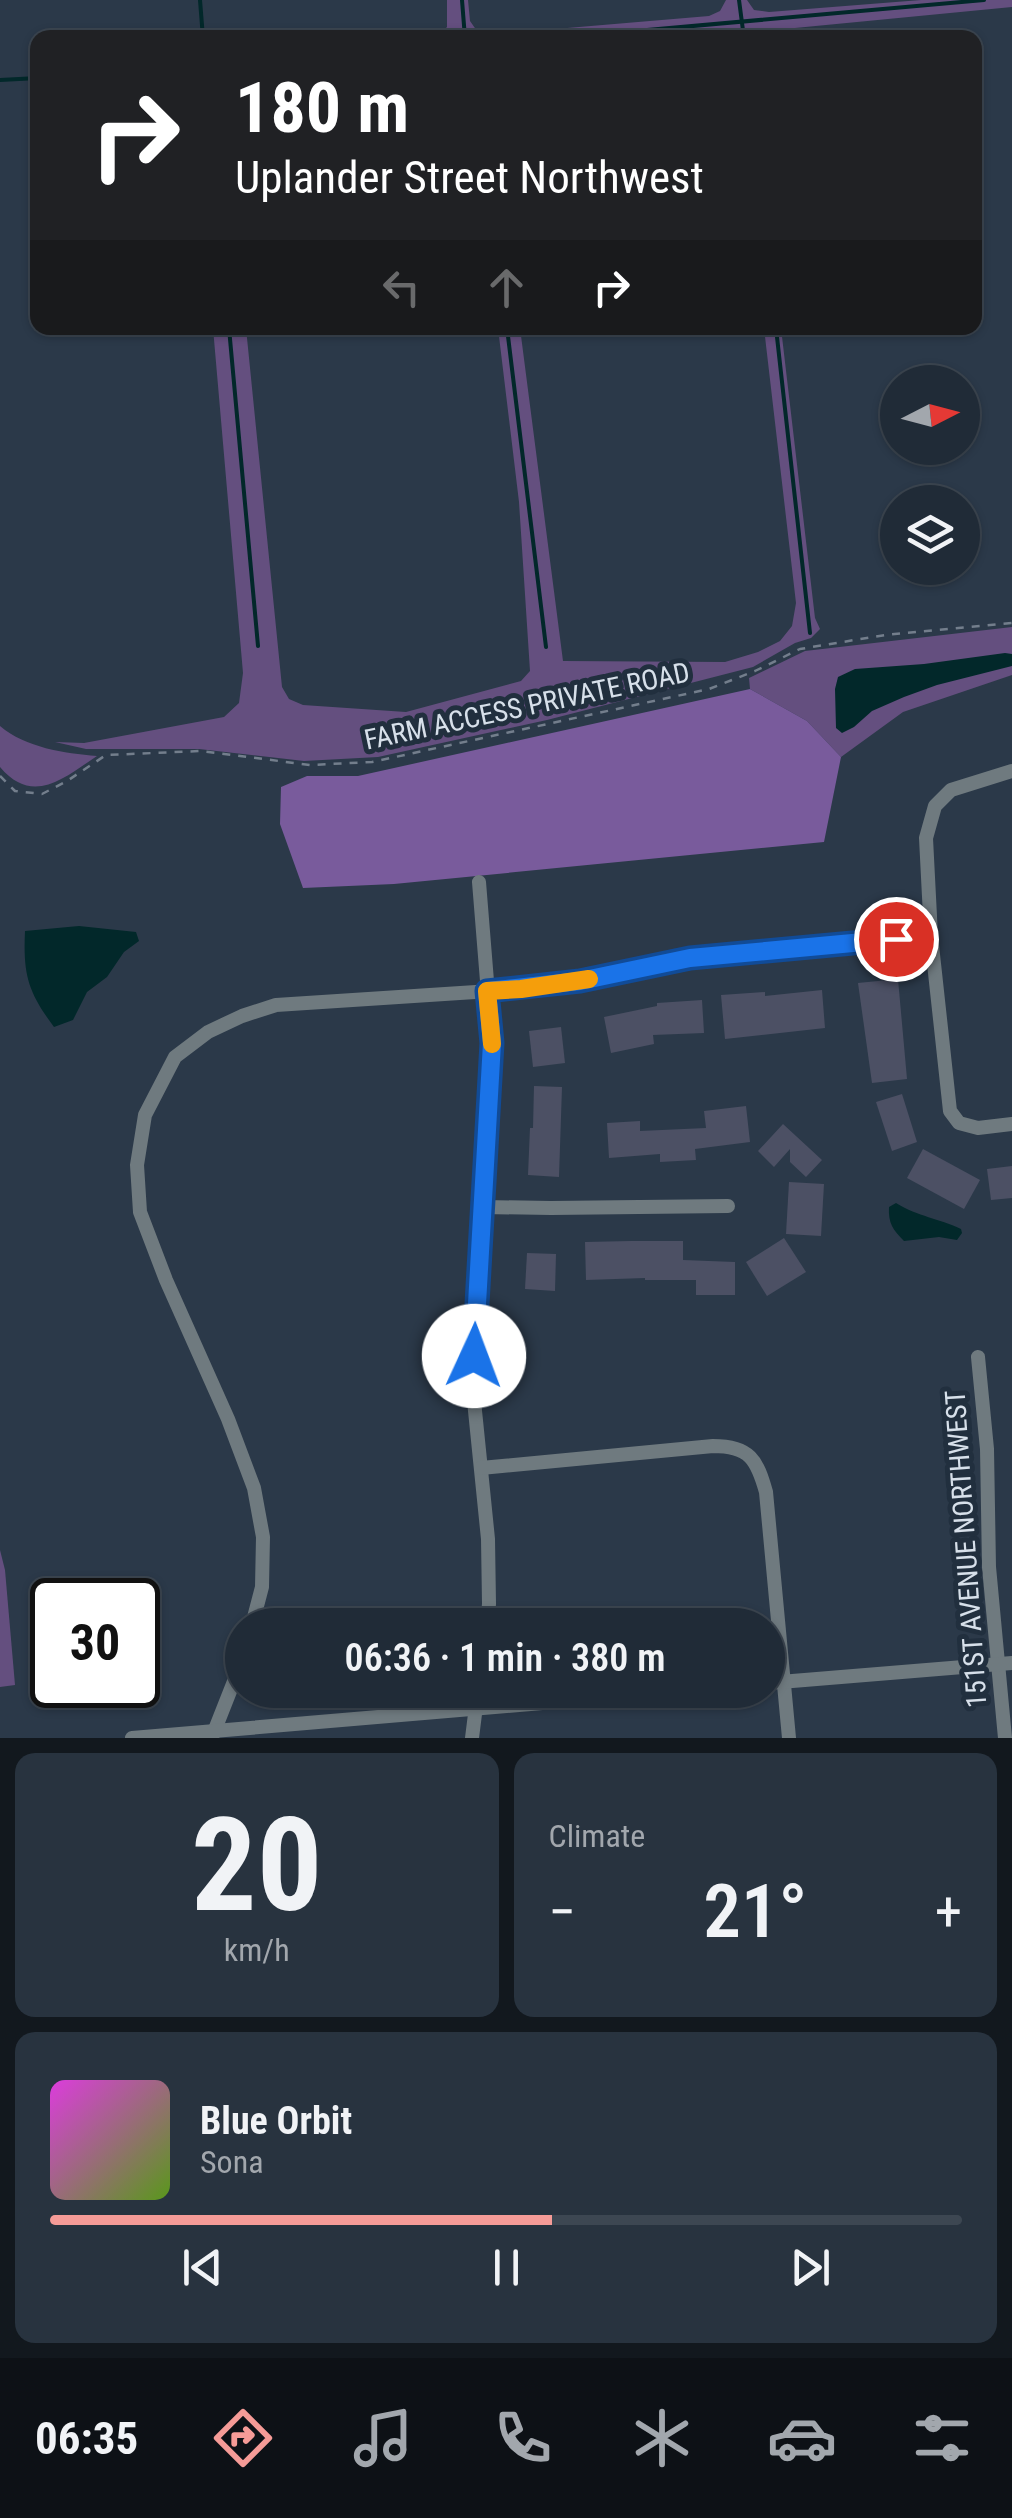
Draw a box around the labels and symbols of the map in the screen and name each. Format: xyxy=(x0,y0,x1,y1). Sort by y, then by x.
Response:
north arrow xyxy=(880,365,980,465)
street label: FARM ACCESS PRIVATE ROAD xyxy=(361,655,693,757)
pin xyxy=(854,897,939,982)
position arrow xyxy=(422,1304,526,1408)
street label: 151ST AVENUE NORTHWEST xyxy=(938,1389,994,1709)
speed limit sign: 30 xyxy=(30,1578,160,1708)

